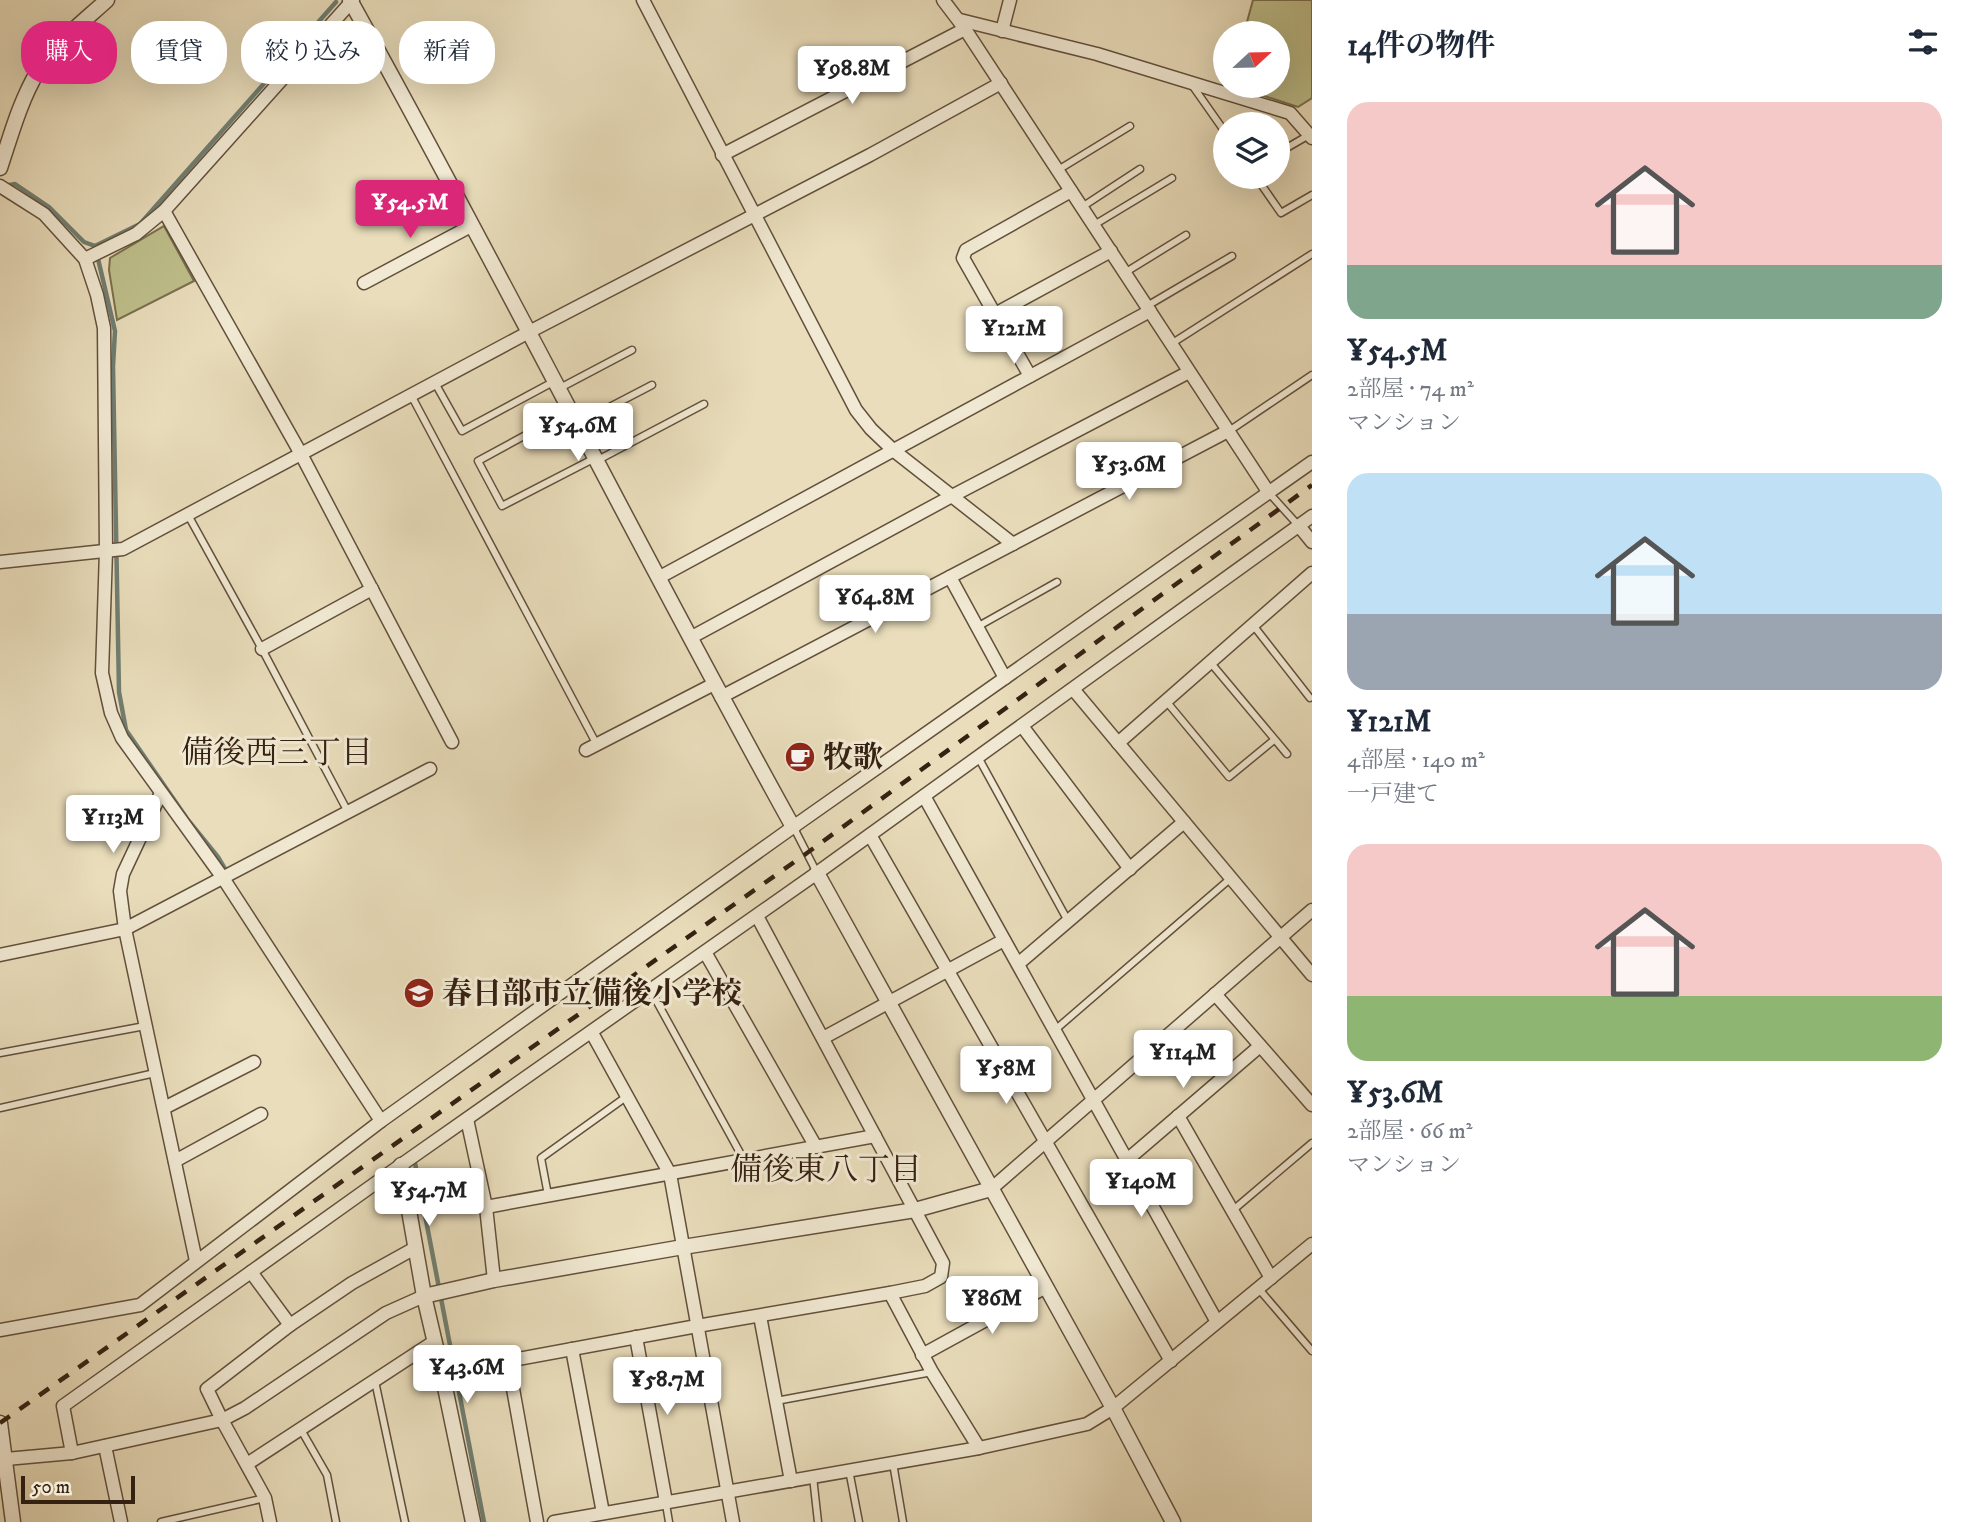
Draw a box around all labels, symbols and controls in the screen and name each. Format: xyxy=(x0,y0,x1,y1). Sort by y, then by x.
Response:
chip: 購入 xyxy=(21,21,117,84)
chip: 賃貸 xyxy=(131,21,227,84)
chip: 絞り込み xyxy=(241,21,385,84)
chip: 新着 xyxy=(399,21,495,84)
north arrow xyxy=(1213,21,1290,98)
map controls xyxy=(1213,21,1290,189)
icon: filters xyxy=(1904,23,1942,61)
text: 14件の物件 xyxy=(1347,28,1495,65)
pin: ¥98.8M xyxy=(795,46,909,106)
text: ¥98.8M xyxy=(814,54,890,83)
button: layers xyxy=(1213,112,1290,189)
icon: home xyxy=(1582,147,1708,273)
pin: ¥54.5M xyxy=(353,180,467,240)
text: ¥54.5M xyxy=(371,188,449,217)
pin: ¥121M xyxy=(965,306,1063,366)
text: ¥121M xyxy=(982,314,1046,343)
text: ¥54.5M xyxy=(1347,333,1448,370)
text: 2部屋 · 74 m² xyxy=(1347,375,1474,404)
pin: ¥54.6M xyxy=(521,404,635,463)
text: マンション xyxy=(1347,409,1461,438)
text: ¥54.6M xyxy=(539,411,617,440)
pin: ¥53.6M xyxy=(1072,442,1186,502)
text: ¥53.6M xyxy=(1092,450,1166,479)
icon: home xyxy=(1582,518,1708,644)
pin: ¥64.8M xyxy=(818,576,932,635)
text: ¥64.8M xyxy=(835,583,915,612)
text: ¥121M xyxy=(1347,704,1431,741)
district label: 備後西三丁目 xyxy=(181,734,373,774)
cafe icon: 牧歌 xyxy=(783,740,817,774)
place label: 牧歌 xyxy=(823,740,883,777)
text: 4部屋 · 140 m² xyxy=(1347,746,1485,775)
text: 一戸建て xyxy=(1347,780,1439,809)
pin: ¥113M xyxy=(64,796,162,855)
text: ¥113M xyxy=(82,803,144,832)
icon: home xyxy=(1582,889,1708,1015)
school or university icon: 春日部市立備後小学校 xyxy=(402,976,436,1010)
place label: 春日部市立備後小学校 xyxy=(442,976,742,1013)
pin: ¥114M xyxy=(1134,1030,1232,1090)
text: ¥114M xyxy=(1150,1038,1216,1067)
pin: ¥58M xyxy=(965,1046,1047,1106)
text: ¥58M xyxy=(976,1054,1036,1083)
text: ¥53.6M xyxy=(1347,1075,1443,1112)
text: 2部屋 · 66 m² xyxy=(1347,1117,1473,1146)
district label: 備後東八丁目 xyxy=(730,1151,922,1191)
text: マンション xyxy=(1347,1151,1461,1180)
pin: ¥140M xyxy=(1092,1160,1190,1219)
text: ¥140M xyxy=(1106,1167,1176,1196)
pin: ¥54.7M xyxy=(372,1168,486,1228)
text: ¥54.7M xyxy=(391,1176,467,1205)
pin: ¥86M xyxy=(951,1276,1033,1336)
text: ¥86M xyxy=(962,1284,1022,1313)
pin: ¥43.6M xyxy=(410,1346,524,1405)
text: ¥43.6M xyxy=(429,1353,505,1382)
pin: ¥58.7M xyxy=(610,1358,724,1417)
text: ¥58.7M xyxy=(629,1365,705,1394)
scale bar xyxy=(21,1473,135,1505)
text: 50 m xyxy=(32,1476,70,1499)

